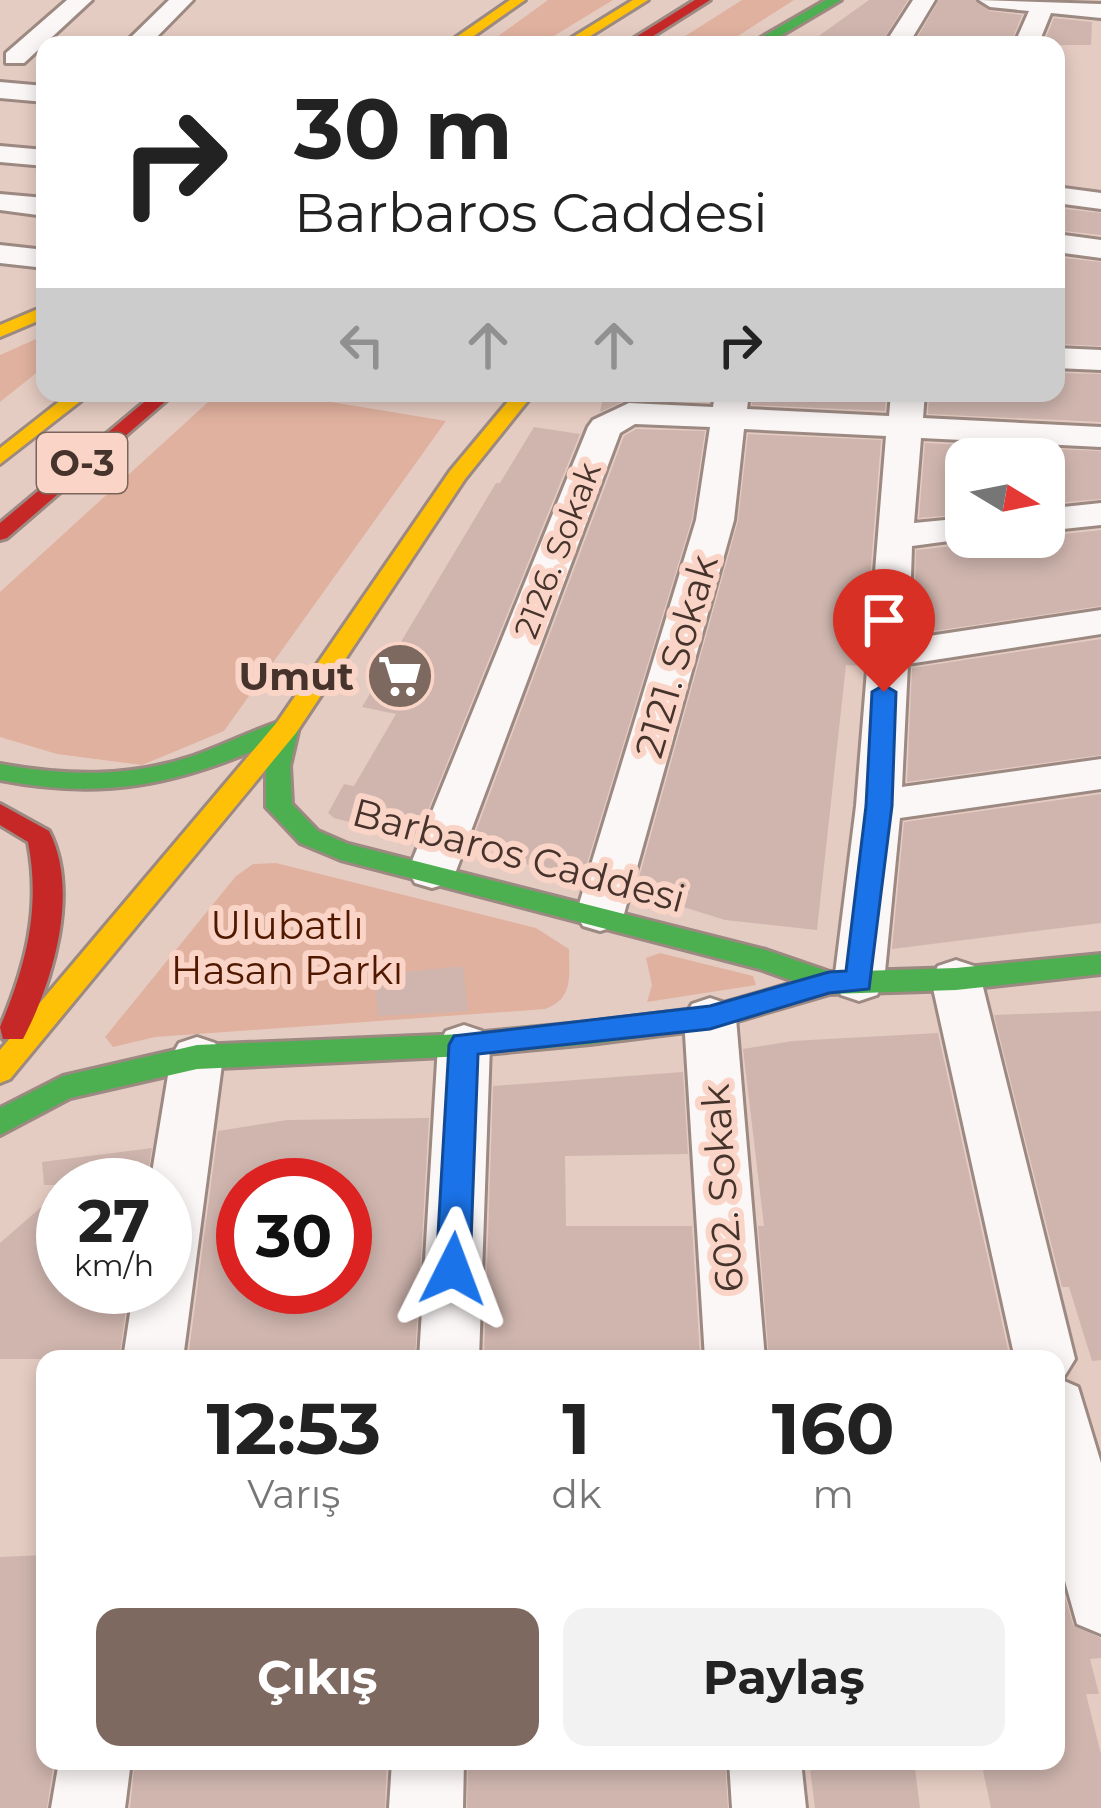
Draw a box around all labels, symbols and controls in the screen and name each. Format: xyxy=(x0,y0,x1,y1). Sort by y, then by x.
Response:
text: 30 m xyxy=(294,78,513,180)
icon: right xyxy=(96,84,252,240)
text: Barbaros Caddesi xyxy=(294,180,768,246)
icon: left xyxy=(329,312,395,378)
icon: ahead xyxy=(455,312,521,378)
icon: ahead xyxy=(581,312,647,378)
icon: right xyxy=(707,312,773,378)
road number: O-3 xyxy=(37,433,127,493)
north arrow xyxy=(945,438,1065,558)
map controls xyxy=(945,438,1065,558)
street label: 2126. Sokak xyxy=(505,456,609,644)
street label: 2121. Sokak xyxy=(624,548,728,763)
pin xyxy=(833,569,935,692)
icon: arrive xyxy=(851,587,917,653)
supermarket icon: Umut xyxy=(365,641,435,711)
place label: Umut xyxy=(239,652,354,700)
street label: Barbaros Caddesi xyxy=(347,788,691,922)
park label: Ulubatlı Hasan Parkı xyxy=(171,901,403,994)
street label: 602. Sokak xyxy=(691,1082,753,1294)
speed limit sign: 30 xyxy=(216,1158,372,1314)
text: 27 xyxy=(78,1184,150,1257)
position arrow xyxy=(390,1206,516,1332)
text: km/h xyxy=(74,1247,154,1284)
text: 12:53 xyxy=(206,1384,381,1472)
text: 1 xyxy=(562,1384,590,1472)
text: 160 xyxy=(772,1384,895,1472)
text: Varış xyxy=(247,1470,340,1518)
text: dk xyxy=(551,1470,601,1518)
text: m xyxy=(812,1470,854,1518)
button: Çıkış xyxy=(96,1608,539,1746)
button: Paylaş xyxy=(563,1608,1005,1746)

